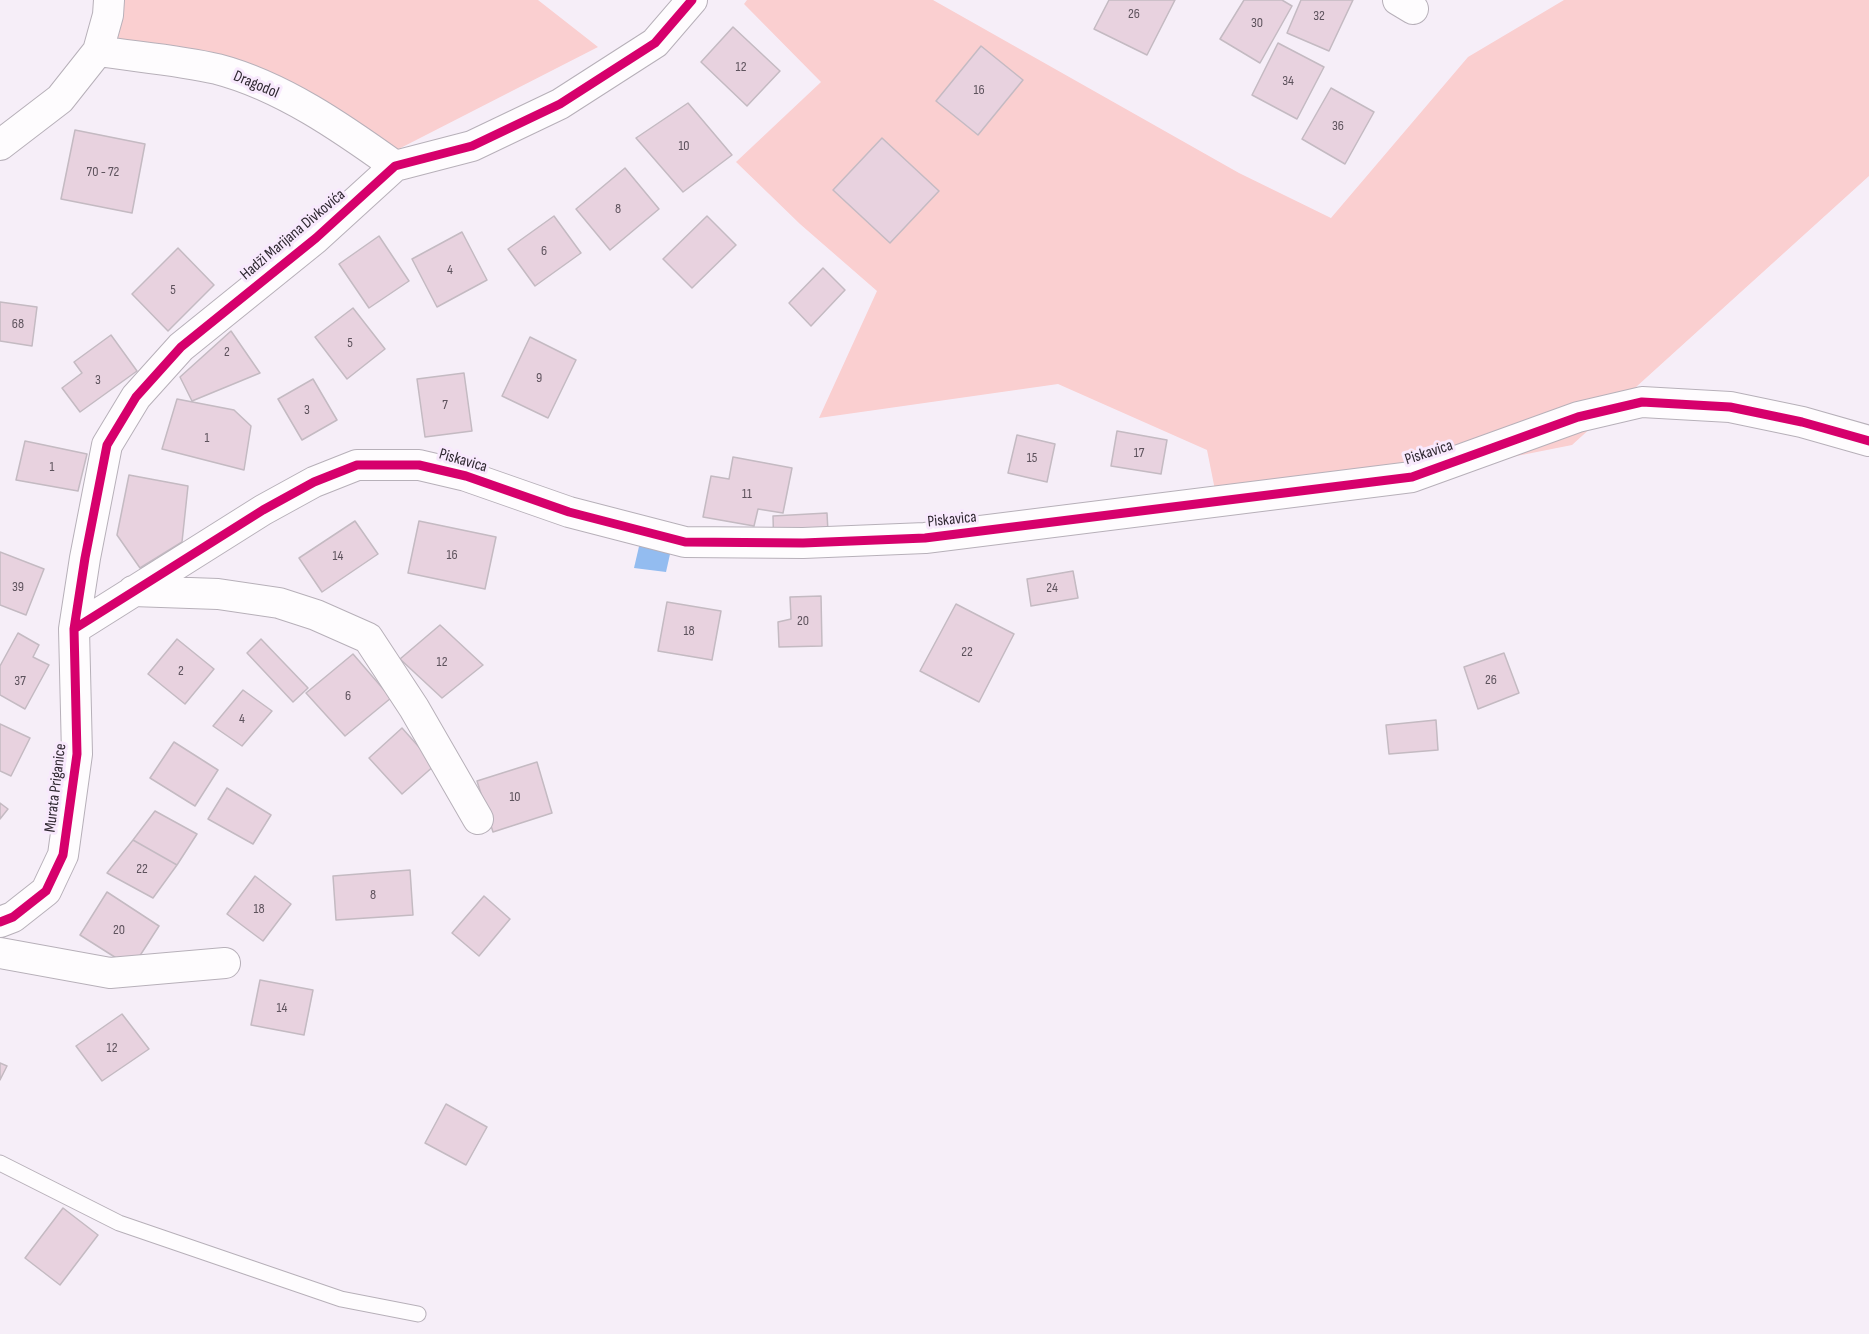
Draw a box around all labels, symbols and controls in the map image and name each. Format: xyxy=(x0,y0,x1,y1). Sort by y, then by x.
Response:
house number: 26 xyxy=(1128,6,1140,22)
house number: 32 xyxy=(1313,8,1325,24)
house number: 30 xyxy=(1251,15,1263,31)
house number: 12 xyxy=(736,59,746,75)
street label: Dragodol xyxy=(230,67,282,103)
house number: 34 xyxy=(1282,73,1294,89)
house number: 16 xyxy=(973,82,985,98)
house number: 36 xyxy=(1332,118,1344,134)
house number: 10 xyxy=(678,138,690,154)
house number: 70 - 72 xyxy=(87,164,119,180)
street label: Hadži Marijana Divkovića xyxy=(237,186,349,284)
house number: 8 xyxy=(615,201,621,217)
house number: 6 xyxy=(541,243,547,259)
house number: 4 xyxy=(447,262,453,278)
house number: 5 xyxy=(170,282,176,298)
house number: 68 xyxy=(12,316,24,332)
house number: 5 xyxy=(347,335,353,351)
house number: 2 xyxy=(224,344,230,360)
house number: 9 xyxy=(536,370,542,386)
house number: 3 xyxy=(95,372,101,388)
house number: 7 xyxy=(442,397,448,413)
house number: 3 xyxy=(304,402,310,418)
house number: 1 xyxy=(205,430,209,446)
street label: Piskavica xyxy=(1403,436,1455,470)
street label: Piskavica xyxy=(437,445,489,477)
house number: 17 xyxy=(1134,445,1144,461)
house number: 15 xyxy=(1027,450,1037,466)
house number: 1 xyxy=(50,459,54,475)
house number: 11 xyxy=(742,486,752,502)
street label: Piskavica xyxy=(927,508,977,532)
house number: 16 xyxy=(446,547,458,563)
house number: 14 xyxy=(333,548,343,564)
house number: 39 xyxy=(12,579,24,595)
house number: 24 xyxy=(1046,580,1058,596)
house number: 20 xyxy=(797,613,809,629)
house number: 18 xyxy=(683,623,695,639)
house number: 22 xyxy=(961,644,973,660)
house number: 12 xyxy=(437,654,447,670)
house number: 2 xyxy=(178,663,184,679)
house number: 26 xyxy=(1485,672,1497,688)
house number: 37 xyxy=(14,673,26,689)
house number: 6 xyxy=(345,688,351,704)
house number: 4 xyxy=(239,711,245,727)
street label: Murata Priganice xyxy=(41,742,71,834)
house number: 10 xyxy=(509,789,521,805)
house number: 22 xyxy=(136,861,148,877)
house number: 8 xyxy=(370,887,376,903)
house number: 18 xyxy=(253,901,265,917)
house number: 20 xyxy=(113,922,125,938)
house number: 14 xyxy=(277,1000,287,1016)
house number: 12 xyxy=(107,1040,117,1056)

